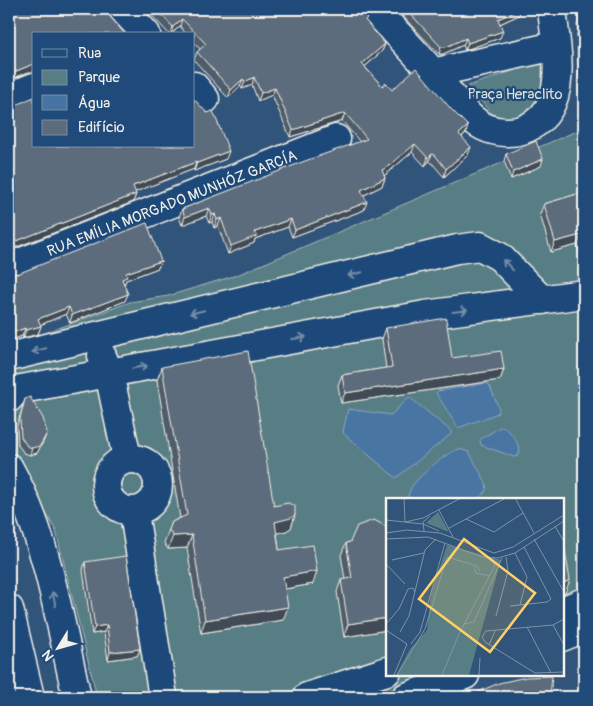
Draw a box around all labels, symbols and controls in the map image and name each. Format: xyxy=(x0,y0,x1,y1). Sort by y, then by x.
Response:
legend xyxy=(32,32,195,148)
text: Rua xyxy=(78,44,101,63)
text: Parque xyxy=(78,68,121,87)
park label: Praça Heraclito xyxy=(468,85,562,104)
text: Água xyxy=(78,94,110,113)
text: Edifício xyxy=(78,118,124,137)
street label: RUA EMÍLIA MORGADO MUNHÓZ GARCÍA xyxy=(44,146,300,261)
one-way arrow xyxy=(502,259,514,271)
one-way arrow xyxy=(347,270,363,279)
one-way arrow xyxy=(451,306,467,316)
one-way arrow xyxy=(190,308,206,317)
one-way arrow xyxy=(291,333,307,343)
one-way arrow xyxy=(32,346,48,355)
one-way arrow xyxy=(131,362,147,372)
inset map xyxy=(386,498,563,676)
one-way arrow xyxy=(49,591,59,607)
north arrow xyxy=(32,624,82,674)
text: N xyxy=(38,647,58,664)

